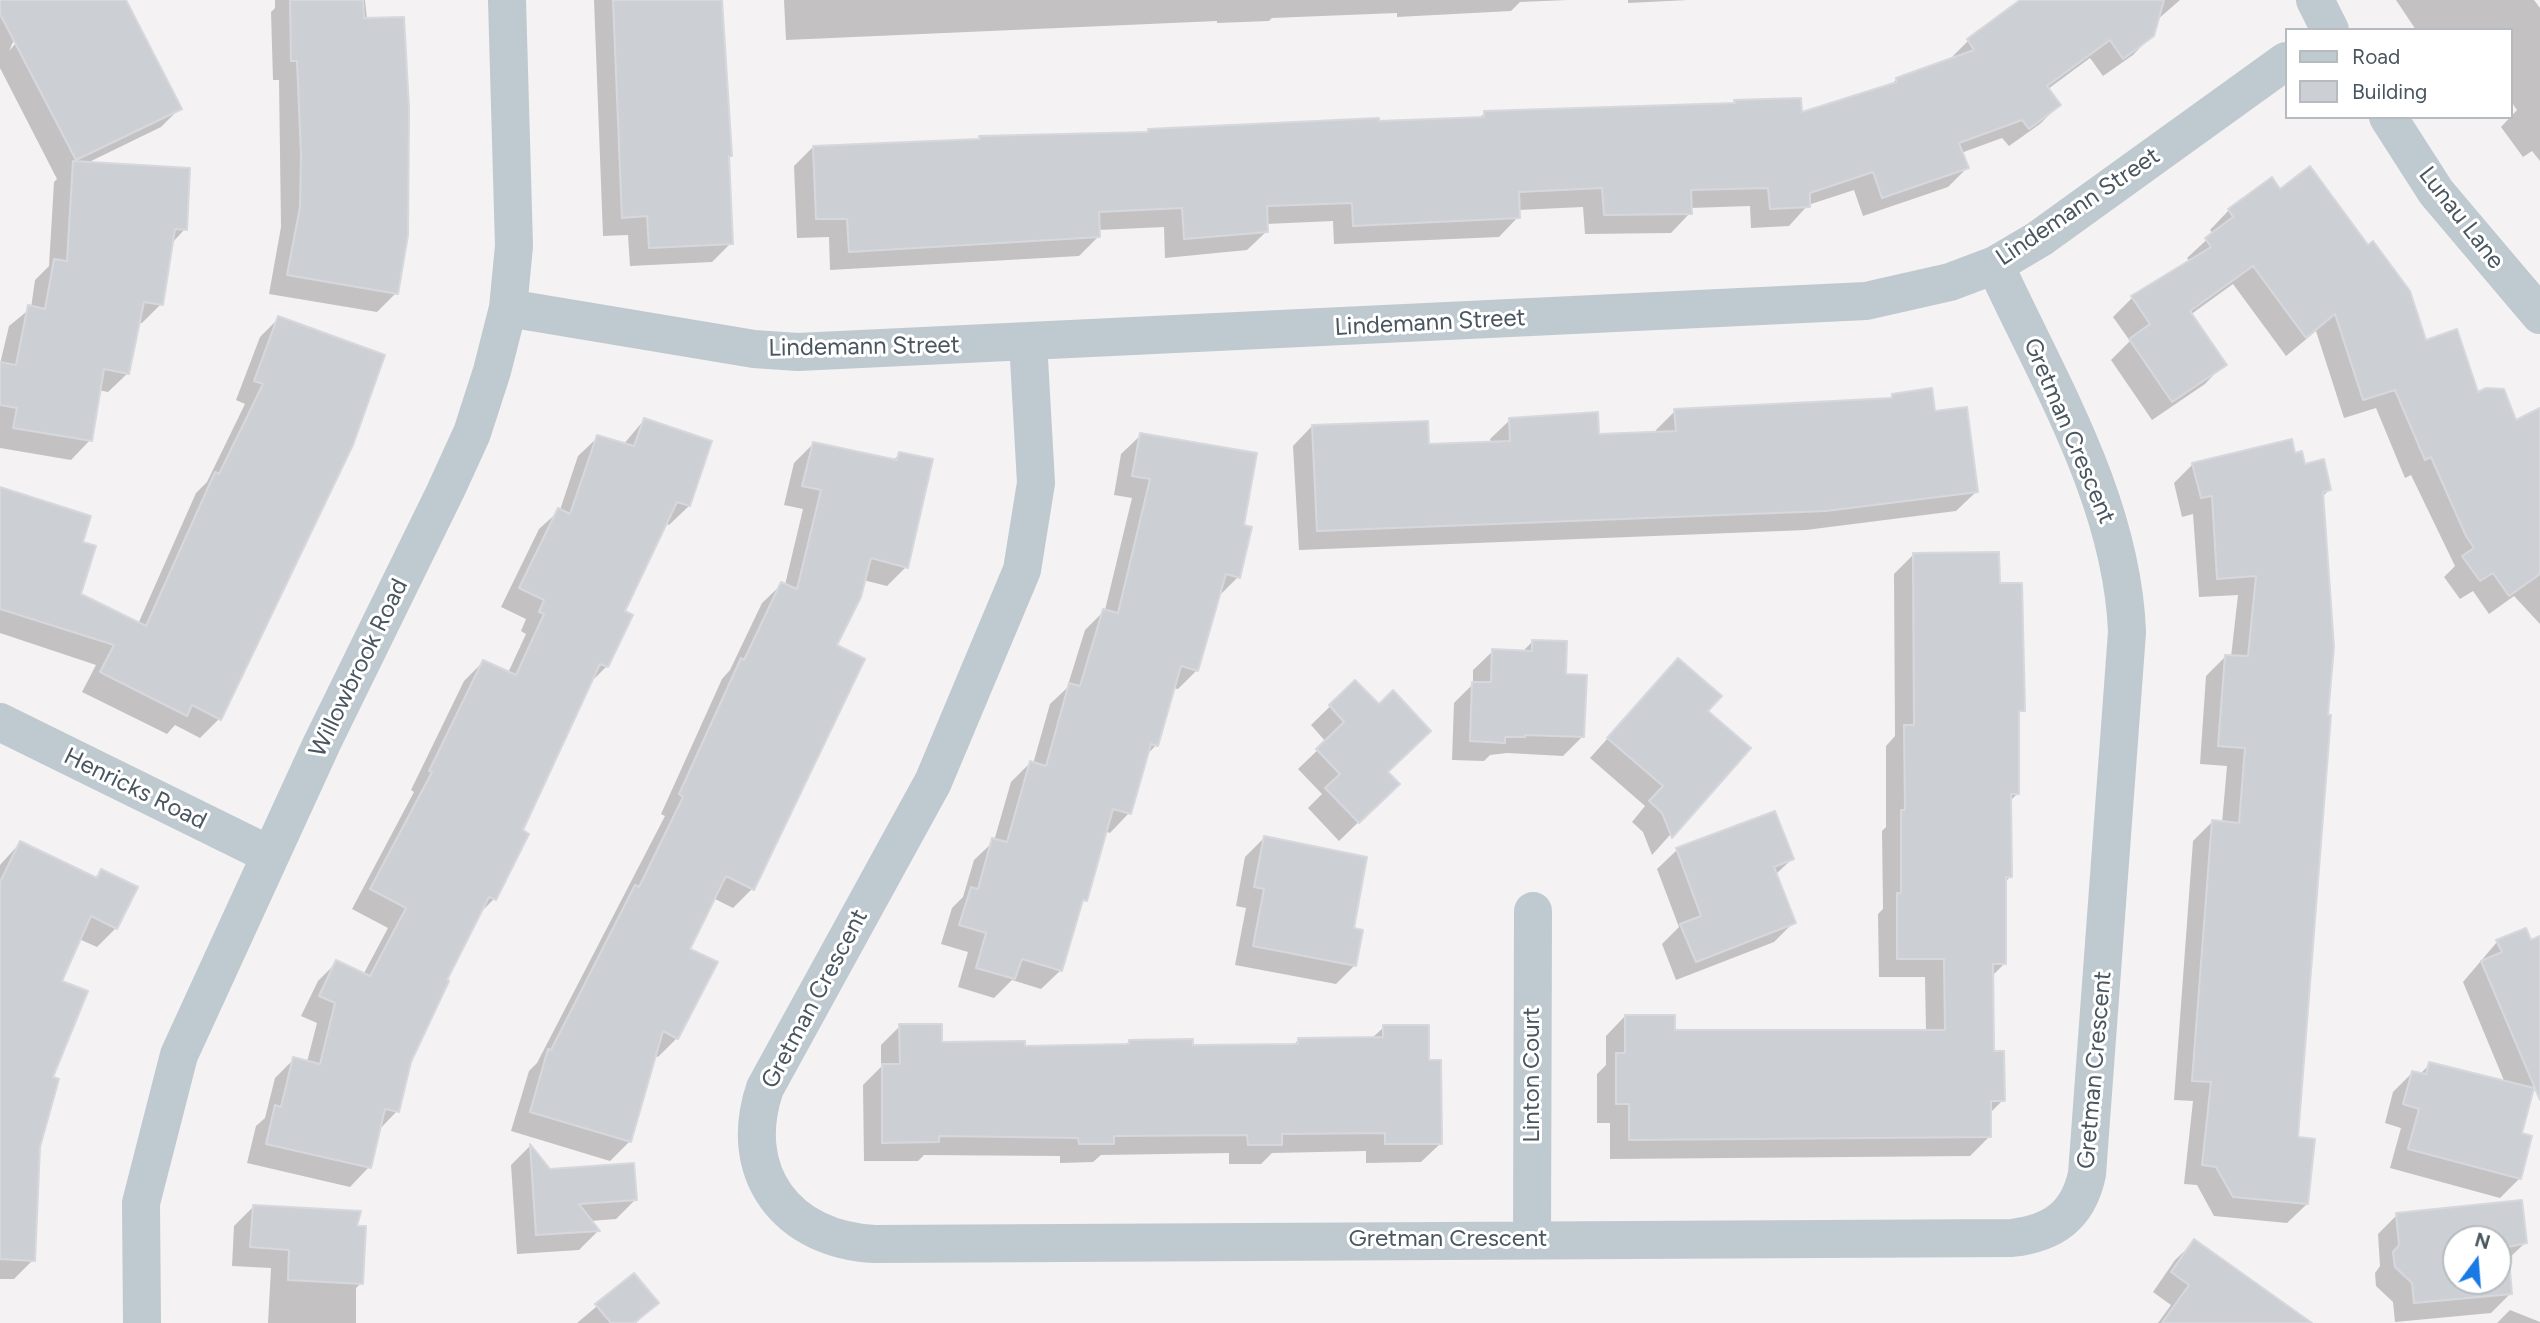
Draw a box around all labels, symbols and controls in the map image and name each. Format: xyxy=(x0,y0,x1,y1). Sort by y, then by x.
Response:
legend xyxy=(2284,28,2512,119)
text: Road xyxy=(2352,44,2400,69)
text: Building xyxy=(2352,79,2427,104)
street label: Lindemann Street xyxy=(1991,142,2165,272)
street label: Lunau Lane xyxy=(2412,161,2510,275)
street label: Lindemann Street xyxy=(1334,304,1526,342)
street label: Lindemann Street xyxy=(768,331,960,363)
street label: Gretman Crescent xyxy=(2017,334,2121,528)
street label: Willowbrook Road xyxy=(303,574,415,762)
street label: Henricks Road xyxy=(59,742,211,836)
street label: Gretman Crescent xyxy=(756,904,874,1094)
street label: Gretman Crescent xyxy=(2072,970,2118,1170)
street label: Linton Court xyxy=(1518,1007,1546,1143)
street label: Gretman Crescent xyxy=(1349,1225,1547,1253)
north arrow xyxy=(2442,1225,2512,1295)
text: N xyxy=(2472,1228,2493,1254)

